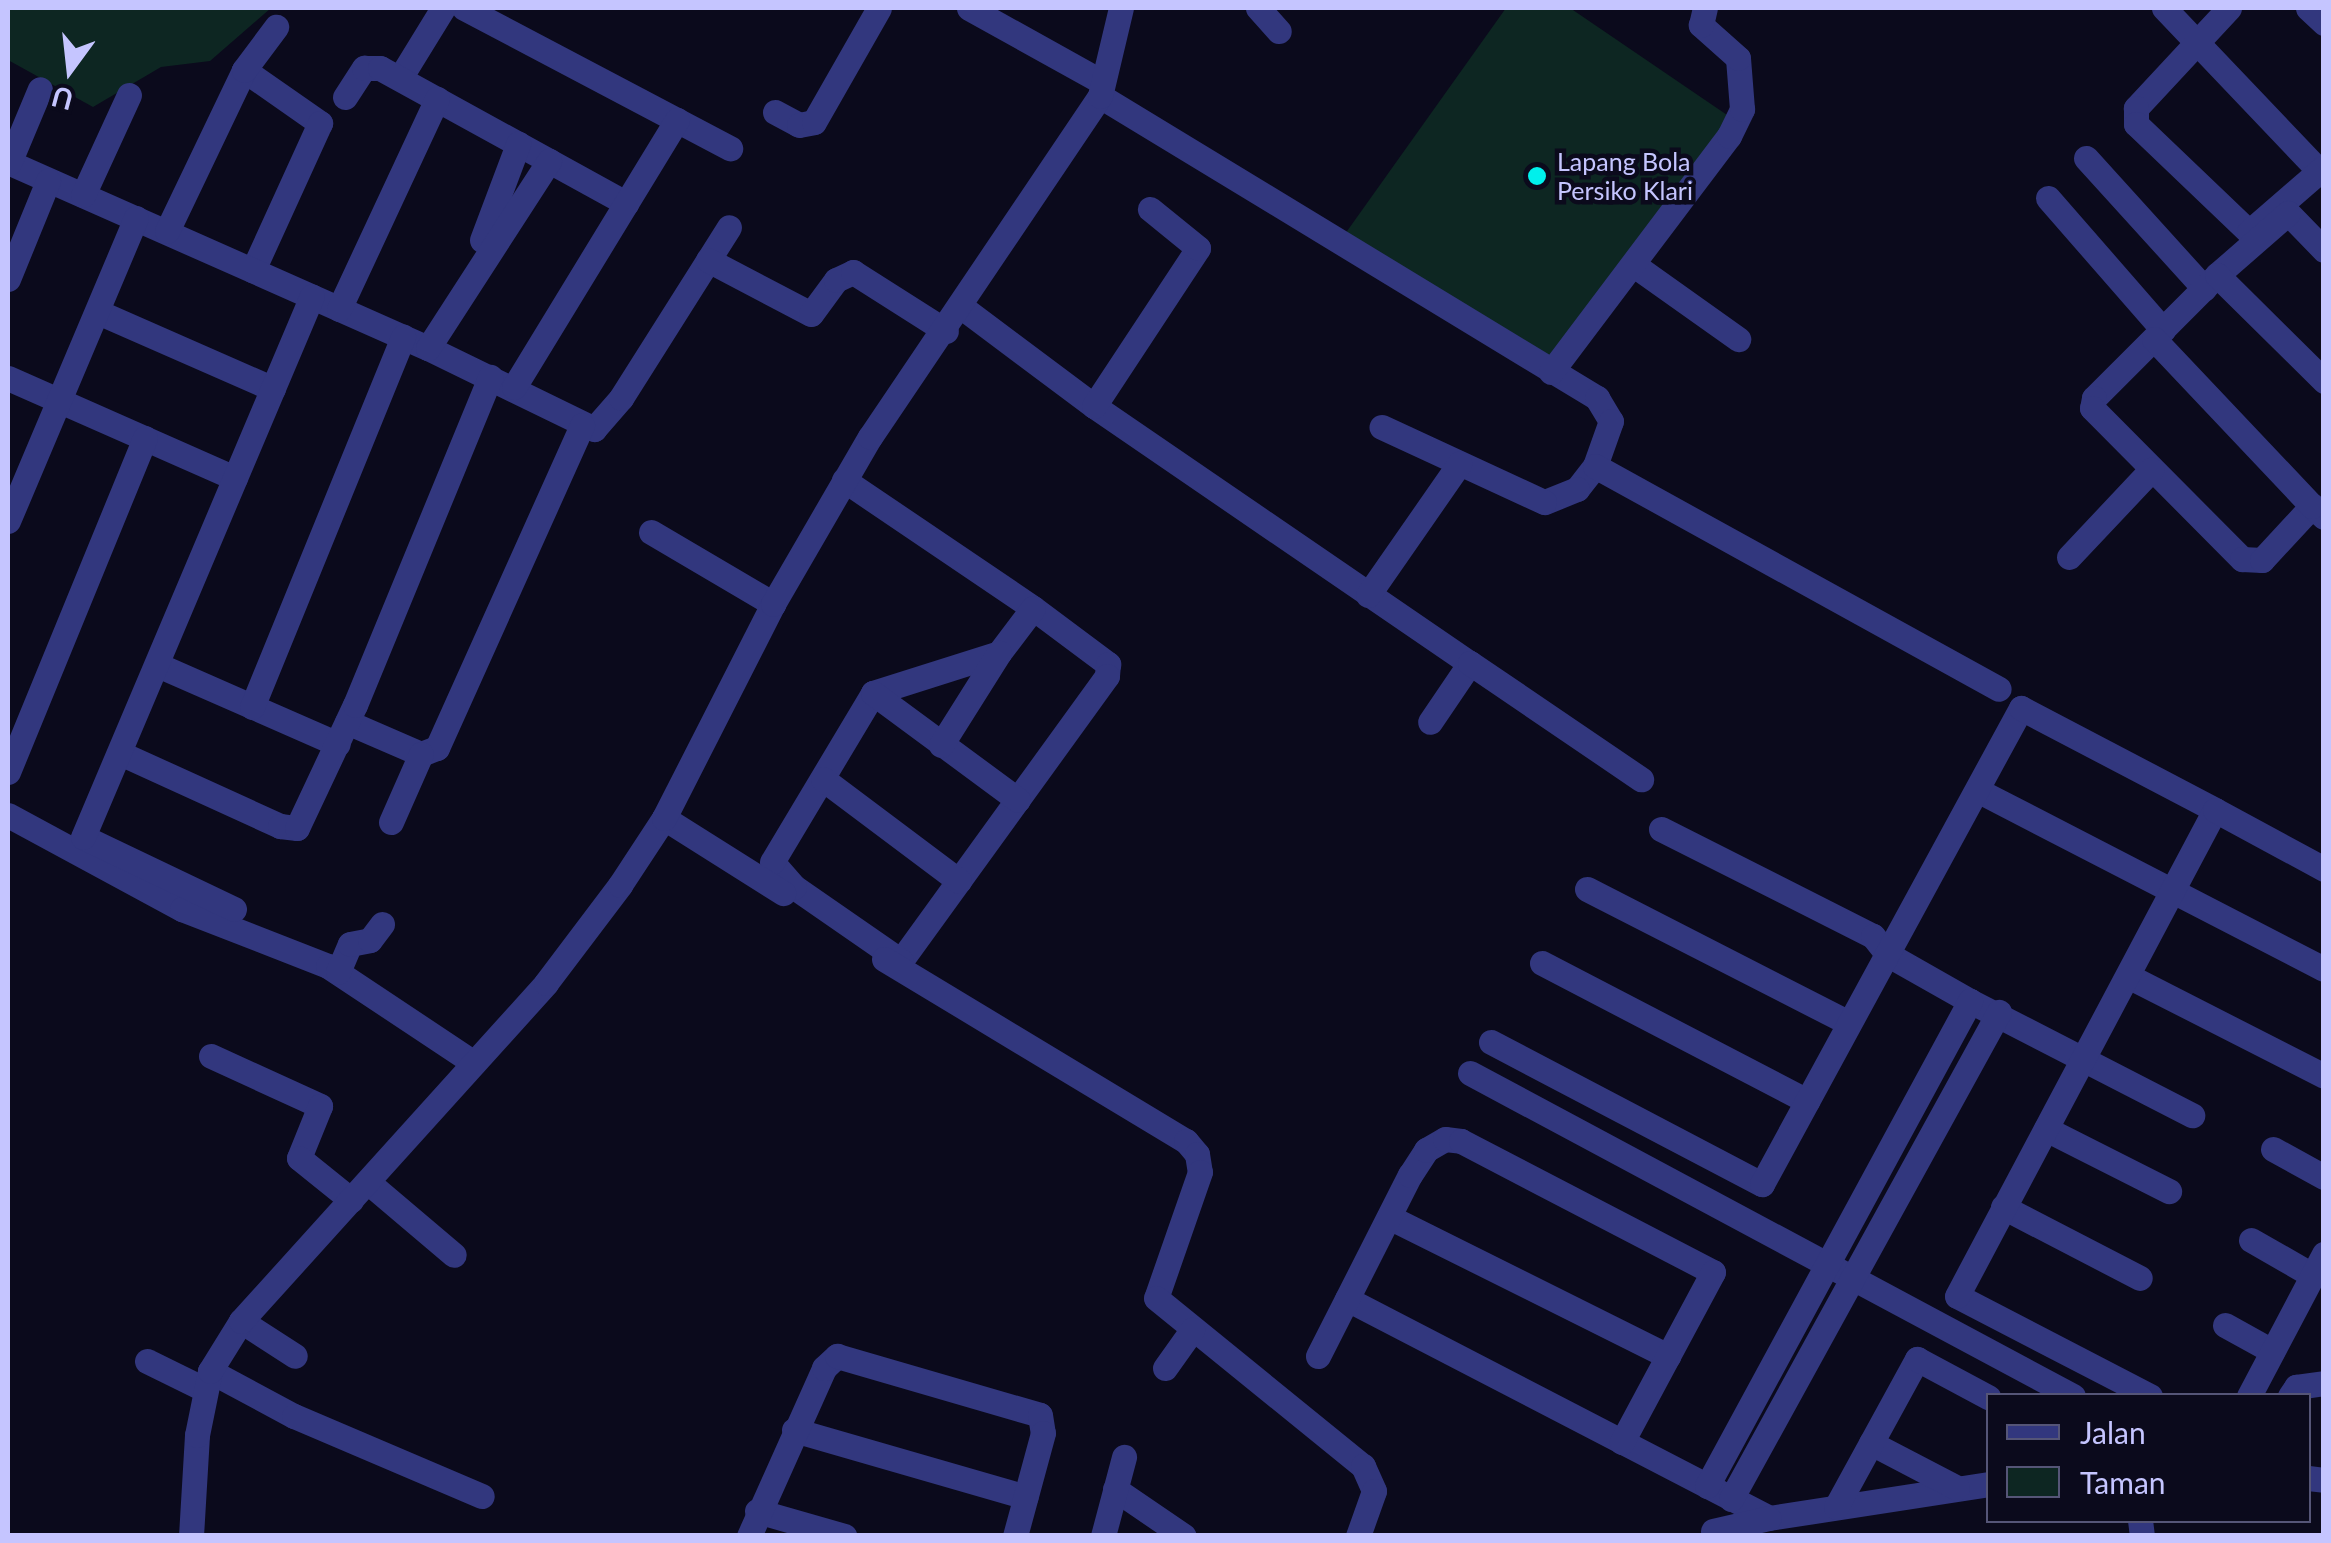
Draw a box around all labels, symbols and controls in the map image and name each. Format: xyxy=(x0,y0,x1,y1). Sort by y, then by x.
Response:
north arrow xyxy=(20,20,120,120)
text: U xyxy=(48,80,77,118)
place label: Lapang Bola Persiko Klari xyxy=(1557,147,1693,206)
marker: Lapang Bola Persiko Klari xyxy=(1526,165,1548,187)
legend xyxy=(1986,1393,2311,1523)
text: Jalan xyxy=(2080,1414,2146,1450)
text: Taman xyxy=(2080,1464,2166,1500)

